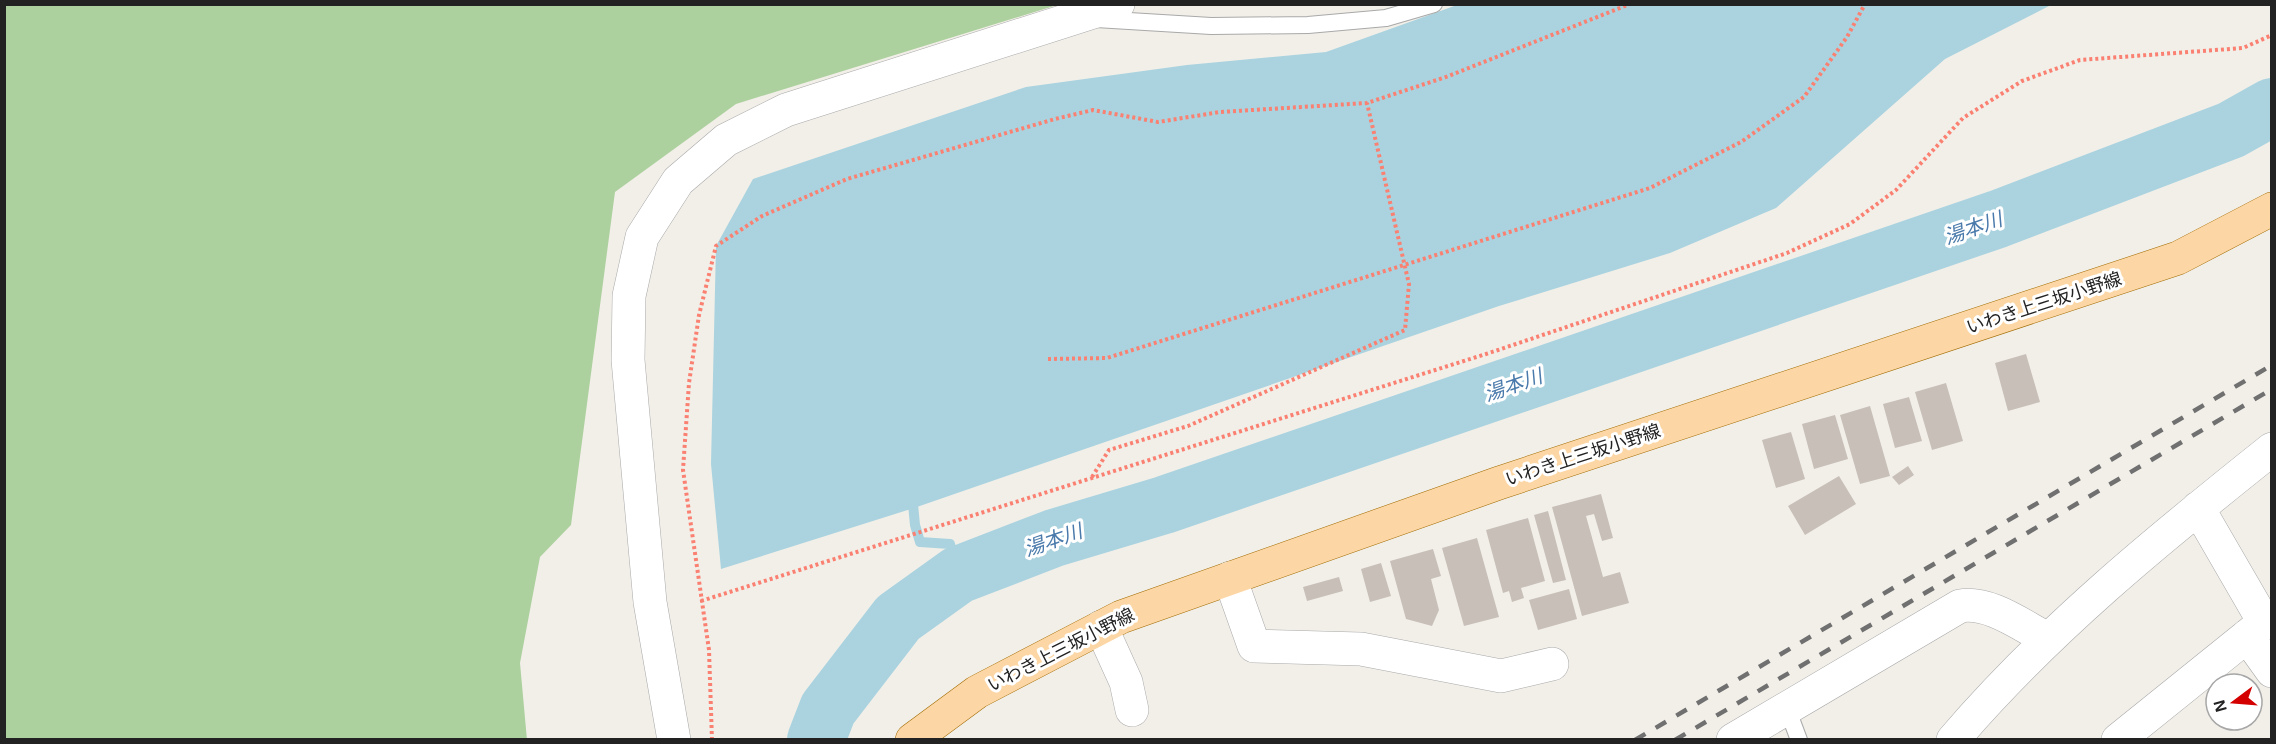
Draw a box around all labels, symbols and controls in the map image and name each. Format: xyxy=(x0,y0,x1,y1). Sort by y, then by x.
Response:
water label: 湯本川 xyxy=(1941,207,2007,248)
street label: いわき上三坂小野線 xyxy=(1964,268,2124,338)
water label: 湯本川 xyxy=(1481,364,1547,405)
street label: いわき上三坂小野線 xyxy=(1503,420,1663,490)
water label: 湯本川 xyxy=(1021,519,1087,560)
street label: いわき上三坂小野線 xyxy=(984,604,1138,696)
north arrow xyxy=(2204,672,2264,732)
text: N xyxy=(2210,698,2230,714)

